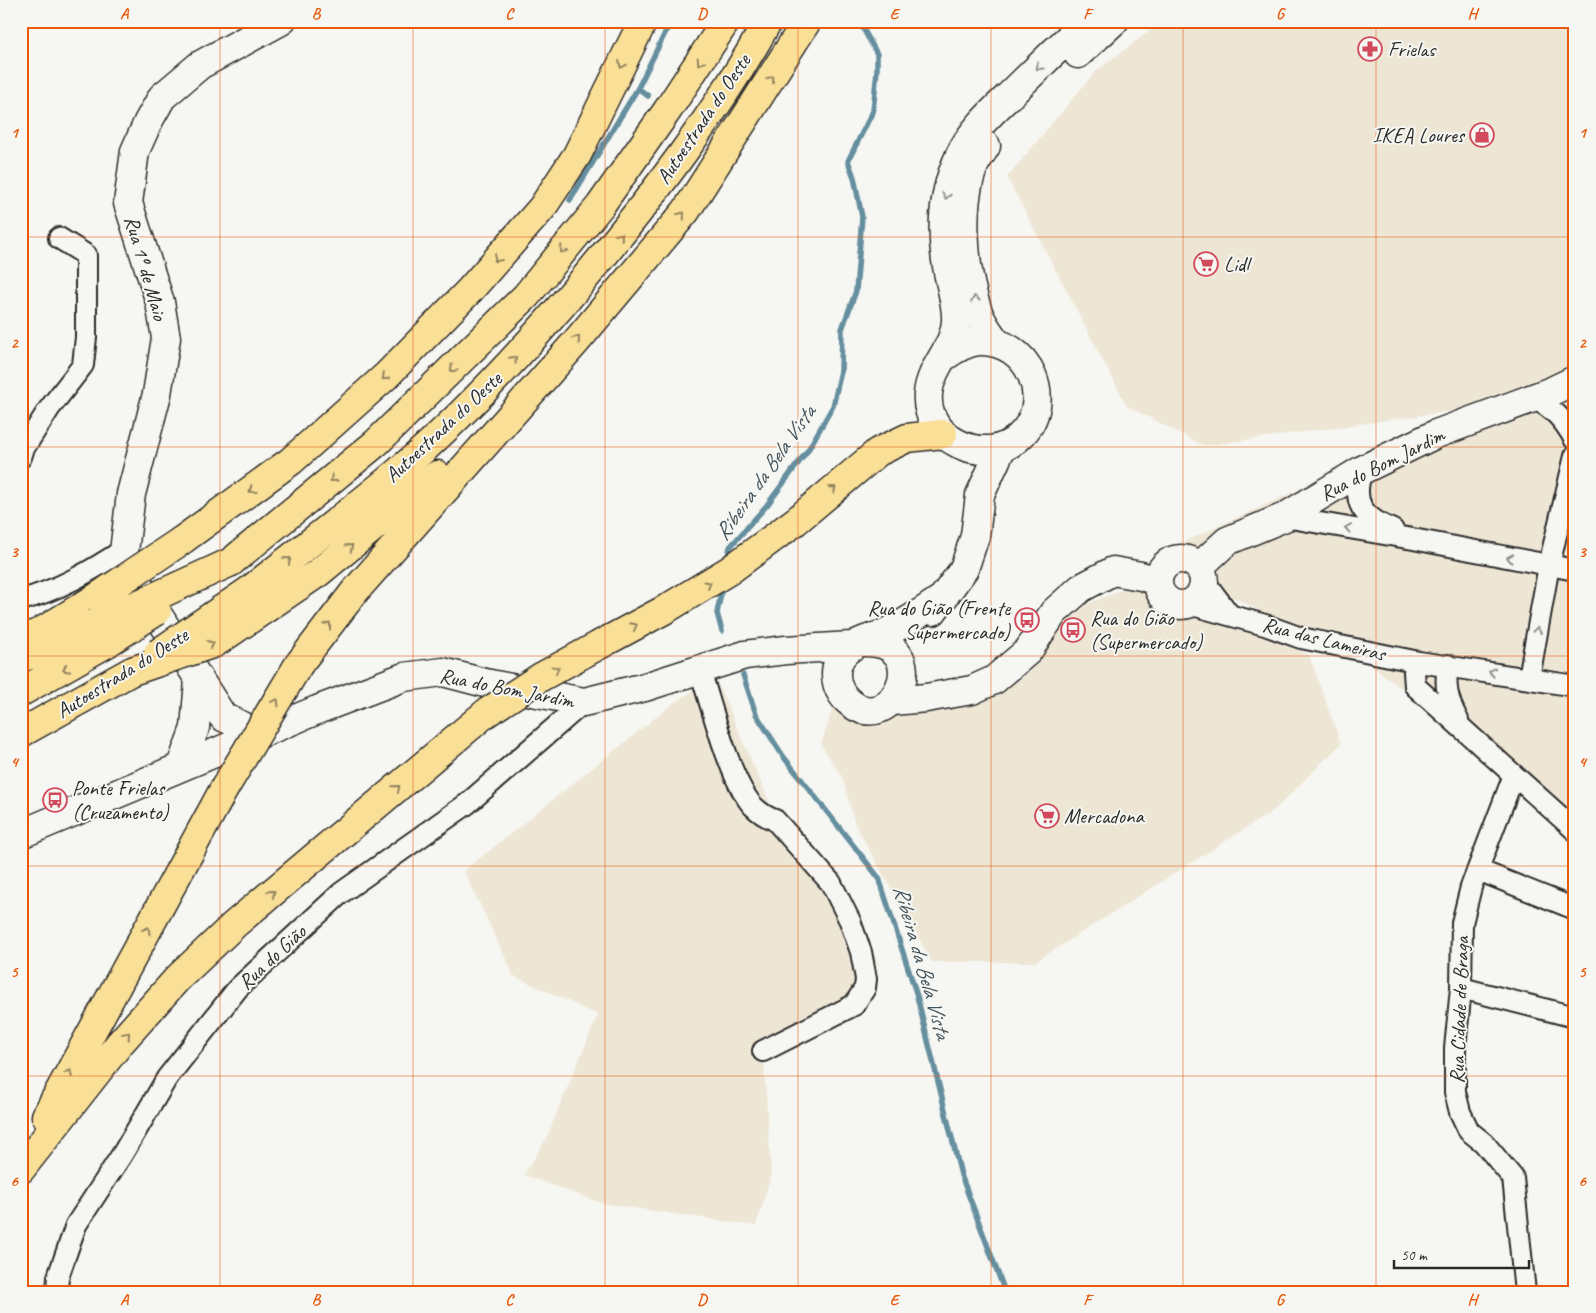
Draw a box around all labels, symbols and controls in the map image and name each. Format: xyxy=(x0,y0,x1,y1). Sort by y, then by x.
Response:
text: A xyxy=(120,4,130,24)
text: B xyxy=(312,4,322,24)
text: C xyxy=(505,4,515,24)
text: D xyxy=(697,4,708,24)
text: E xyxy=(890,4,901,24)
text: F xyxy=(1083,4,1094,24)
text: G xyxy=(1276,4,1286,24)
text: H xyxy=(1467,4,1479,24)
pharmacy icon: Frielas xyxy=(1357,36,1383,62)
place label: Frielas xyxy=(1388,36,1437,62)
street label: Autoestrada do Oeste xyxy=(650,48,757,189)
one-way arrow xyxy=(696,57,706,66)
one-way arrow xyxy=(618,60,628,69)
one-way arrow xyxy=(1036,61,1045,70)
one-way arrow xyxy=(765,76,774,85)
place label: IKEA Loures xyxy=(1373,122,1466,148)
shop icon: IKEA Loures xyxy=(1469,122,1495,148)
text: 1 xyxy=(10,123,19,143)
text: 1 xyxy=(1578,123,1587,143)
one-way arrow xyxy=(942,192,952,200)
one-way arrow xyxy=(676,212,684,221)
street label: Rua 1º de Maio xyxy=(119,213,174,325)
one-way arrow xyxy=(614,233,623,242)
one-way arrow xyxy=(561,244,569,253)
supermarket icon: Lidl xyxy=(1193,251,1219,277)
place label: Lidl xyxy=(1224,251,1252,277)
one-way arrow xyxy=(493,254,502,263)
one-way arrow xyxy=(970,295,981,303)
text: 2 xyxy=(10,333,19,353)
text: 2 xyxy=(1578,333,1587,353)
one-way arrow xyxy=(572,336,581,345)
one-way arrow xyxy=(508,355,517,364)
one-way arrow xyxy=(450,363,459,372)
street label: Autoestrada do Oeste xyxy=(379,365,508,488)
one-way arrow xyxy=(381,371,390,380)
water label: Ribeira da Bela Vista xyxy=(708,398,824,546)
street label: Rua do Bom Jardim xyxy=(1315,421,1450,507)
one-way arrow xyxy=(330,473,339,481)
one-way arrow xyxy=(248,484,257,493)
one-way arrow xyxy=(827,487,836,495)
one-way arrow xyxy=(1343,523,1352,533)
text: 3 xyxy=(10,542,19,562)
text: 3 xyxy=(1578,542,1587,562)
one-way arrow xyxy=(344,544,353,553)
one-way arrow xyxy=(1505,553,1514,563)
one-way arrow xyxy=(282,557,291,565)
one-way arrow xyxy=(703,580,712,590)
place label: Rua do Gião (Frente Supermercado) xyxy=(867,595,1011,645)
place label: Rua do Gião (Supermercado) xyxy=(1090,605,1203,655)
bus stop icon: Rua do Gião (Frente Supermercado) xyxy=(1014,607,1040,633)
street label: Rua das Lameiras xyxy=(1260,611,1390,667)
bus stop icon: Rua do Gião (Supermercado) xyxy=(1060,617,1086,643)
street label: Autoestrada do Oeste xyxy=(51,621,194,724)
one-way arrow xyxy=(323,622,331,631)
one-way arrow xyxy=(628,623,637,633)
one-way arrow xyxy=(1532,626,1542,635)
one-way arrow xyxy=(206,640,215,650)
one-way arrow xyxy=(62,662,71,672)
street label: Rua do Bom Jardim xyxy=(438,662,578,714)
one-way arrow xyxy=(551,665,560,675)
one-way arrow xyxy=(1488,668,1497,678)
one-way arrow xyxy=(269,699,279,708)
text: 4 xyxy=(10,752,19,772)
text: 4 xyxy=(1578,752,1587,772)
place label: Ponte Frielas (Cruzamento) xyxy=(72,775,170,825)
one-way arrow xyxy=(391,785,400,794)
bus stop icon: Ponte Frielas (Cruzamento) xyxy=(42,787,68,813)
supermarket icon: Mercadona xyxy=(1034,803,1060,829)
place label: Mercadona xyxy=(1064,803,1145,829)
water label: Ribeira da Bela Vista xyxy=(887,882,958,1045)
one-way arrow xyxy=(266,890,275,898)
street label: Rua do Gião xyxy=(233,918,313,995)
one-way arrow xyxy=(141,926,151,935)
street label: Rua Cidade de Braga xyxy=(1443,934,1475,1084)
text: 5 xyxy=(11,962,20,982)
text: 5 xyxy=(1579,962,1588,982)
one-way arrow xyxy=(122,1031,131,1040)
one-way arrow xyxy=(63,1069,73,1078)
text: 6 xyxy=(10,1171,19,1191)
text: 6 xyxy=(1578,1171,1587,1191)
scale bar xyxy=(1394,1238,1528,1270)
text: 50 m xyxy=(1401,1246,1428,1265)
text: A xyxy=(120,1290,130,1310)
text: B xyxy=(312,1290,322,1310)
text: C xyxy=(505,1290,515,1310)
text: D xyxy=(697,1290,708,1310)
text: E xyxy=(890,1290,901,1310)
text: F xyxy=(1083,1290,1094,1310)
text: G xyxy=(1276,1290,1286,1310)
text: H xyxy=(1467,1290,1479,1310)

